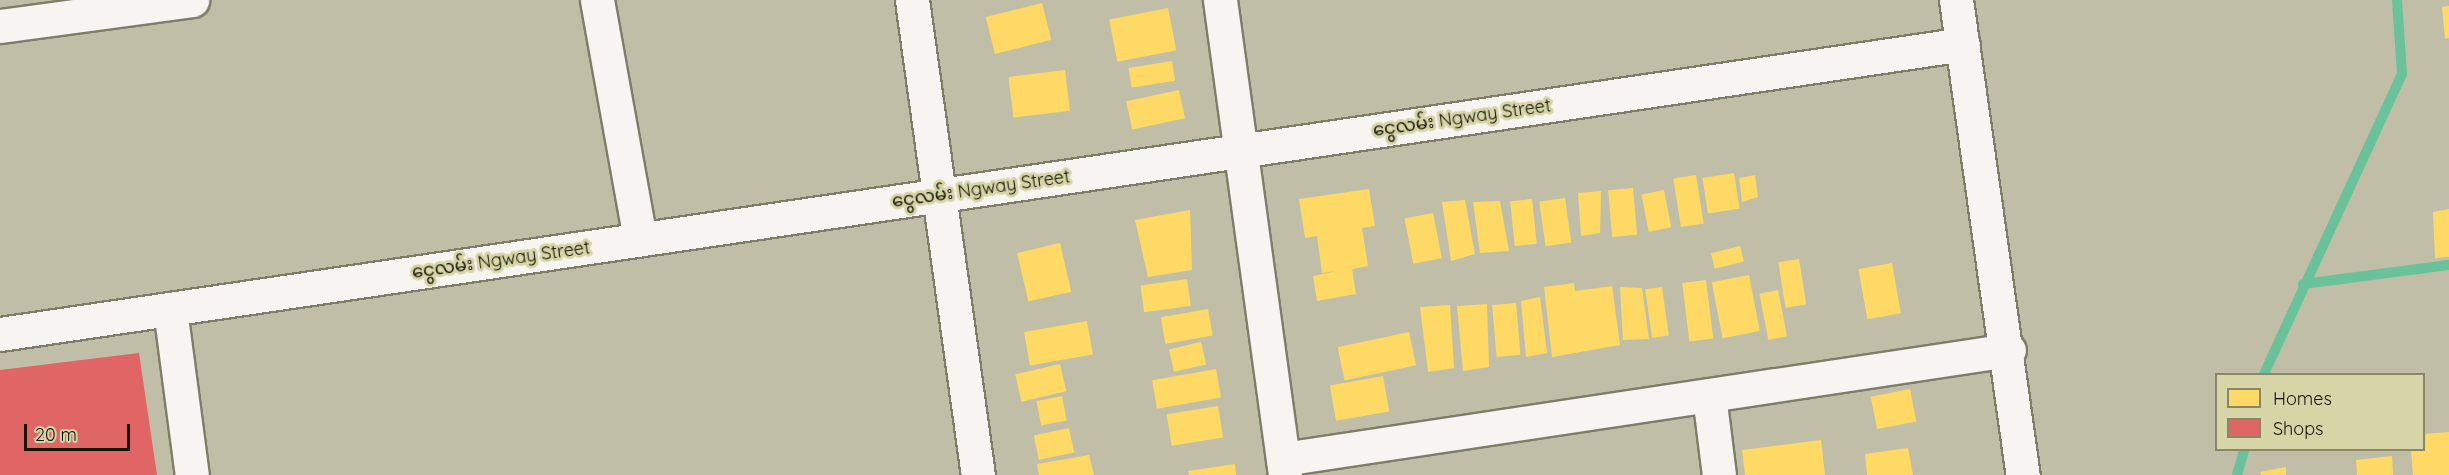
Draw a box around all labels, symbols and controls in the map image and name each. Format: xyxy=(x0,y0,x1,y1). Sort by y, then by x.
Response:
street label: ငွေလမ်း Ngway Street xyxy=(1372,95,1552,141)
street label: ငွေလမ်း Ngway Street xyxy=(891,166,1071,212)
street label: ငွေလမ်း Ngway Street xyxy=(411,237,591,283)
legend xyxy=(2215,373,2425,451)
text: Homes xyxy=(2273,387,2332,410)
scale bar xyxy=(27,412,134,450)
text: Shops xyxy=(2273,417,2324,440)
text: 20 m xyxy=(35,423,77,446)

